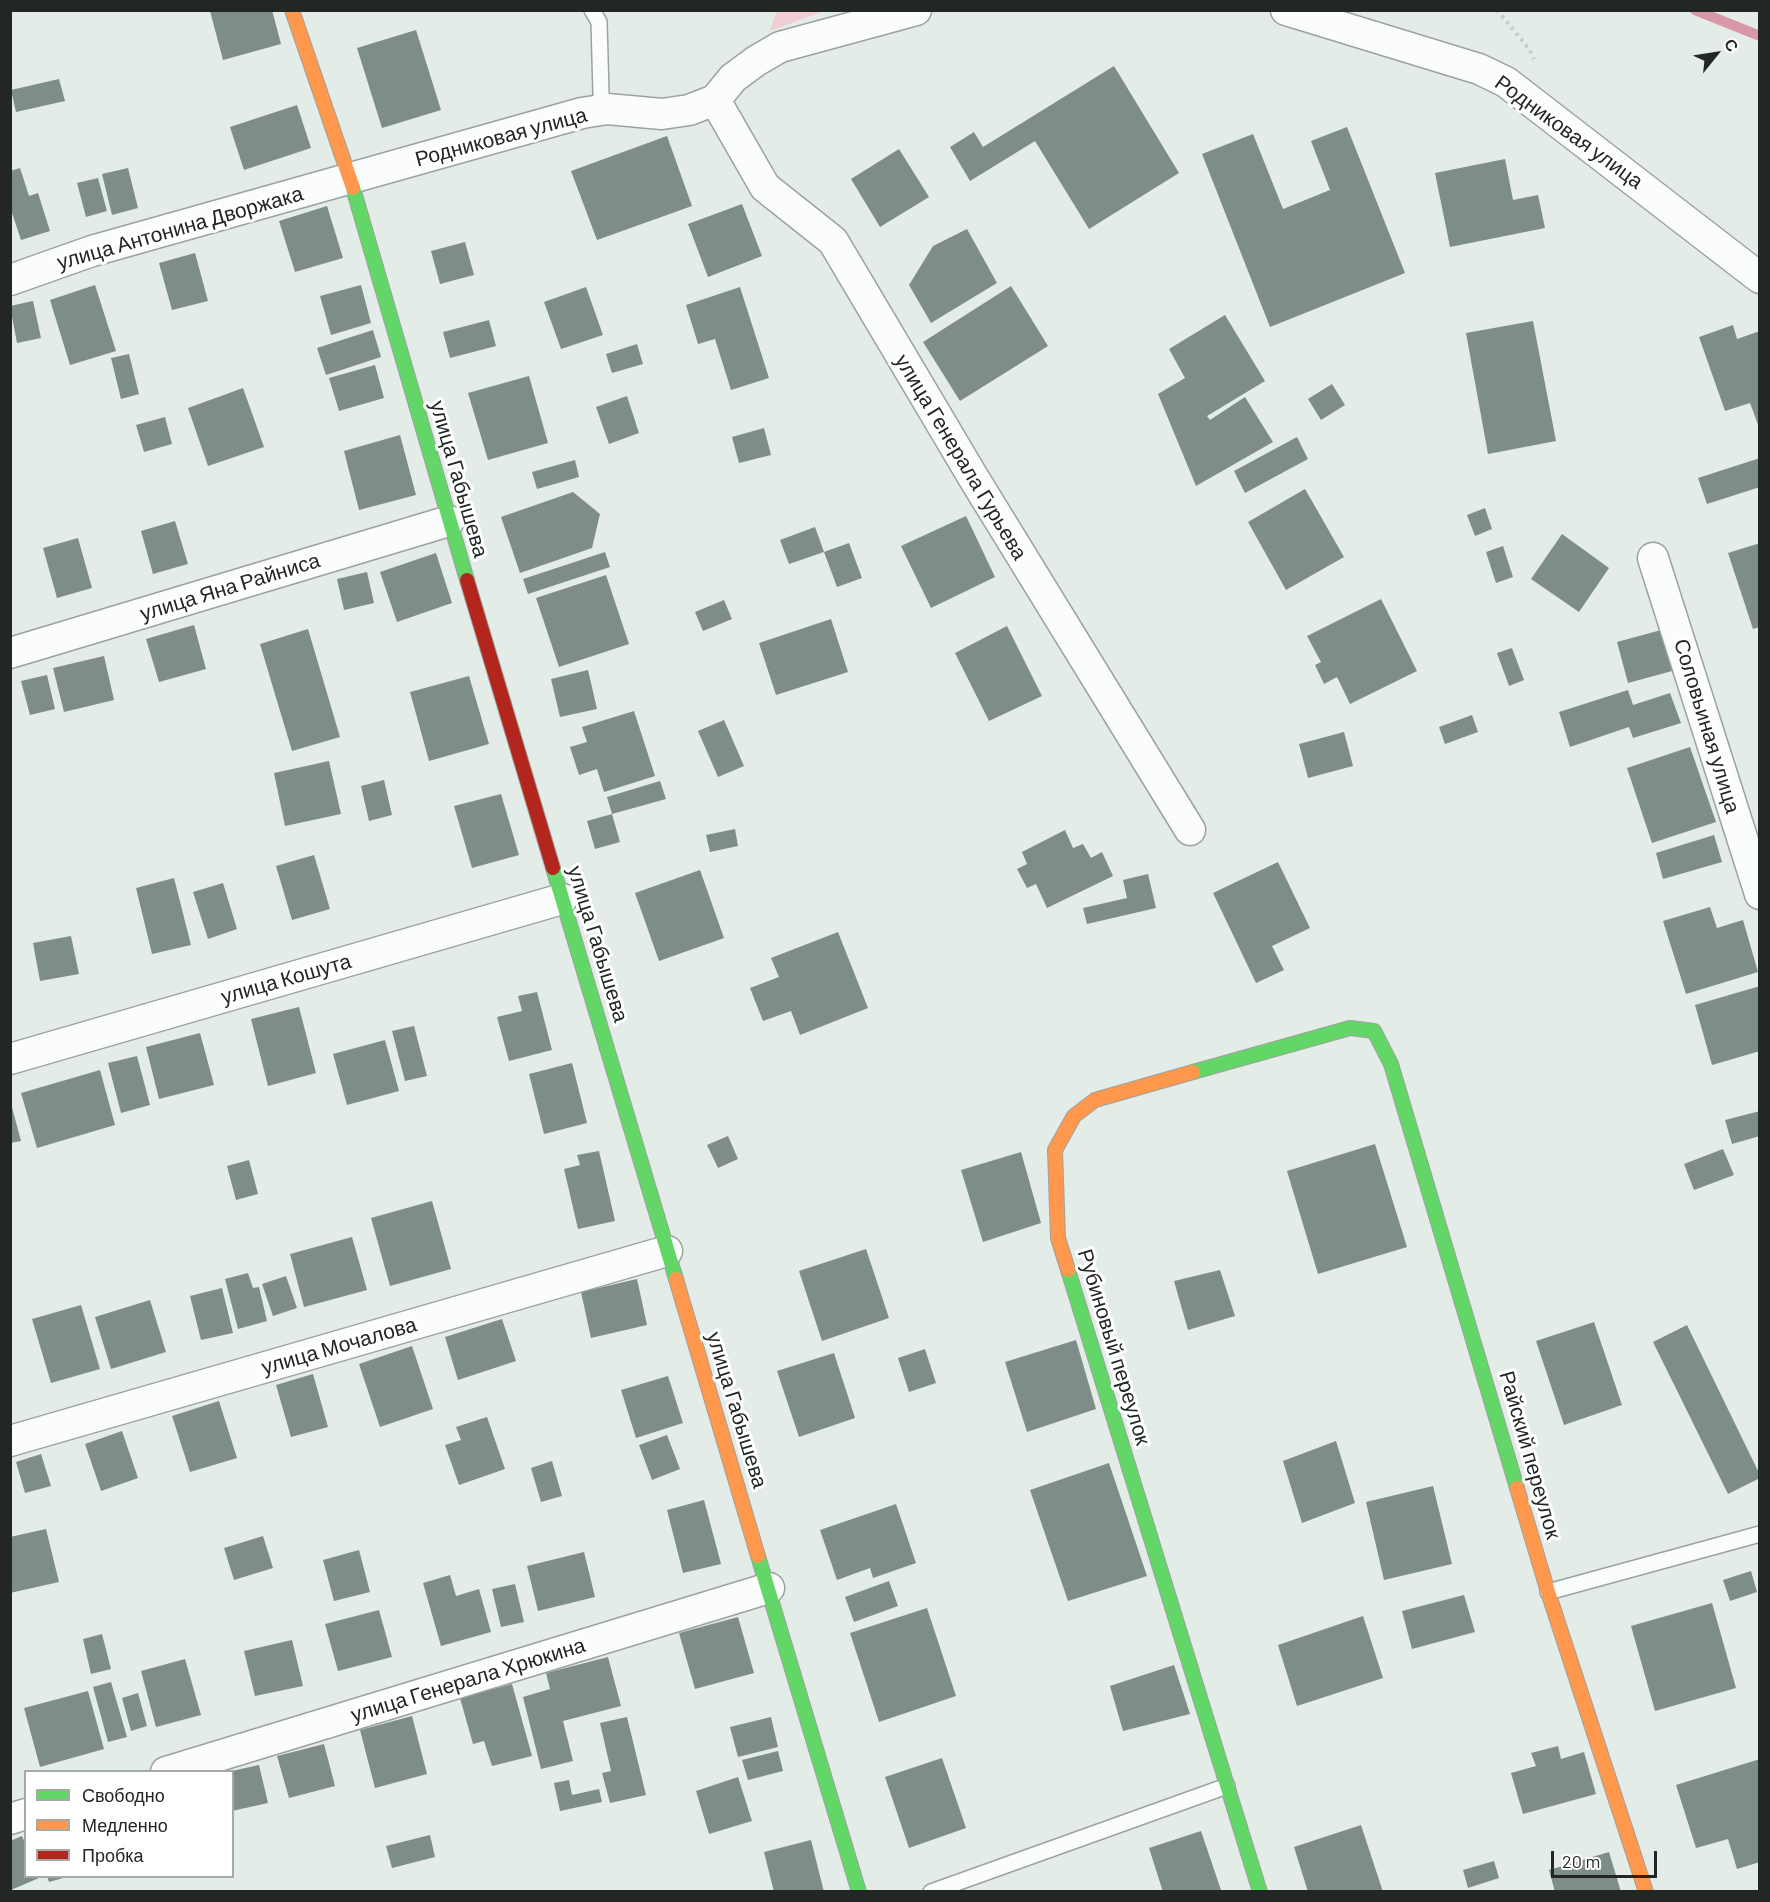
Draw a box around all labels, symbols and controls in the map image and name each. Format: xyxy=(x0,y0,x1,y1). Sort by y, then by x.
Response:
north arrow xyxy=(1686,24,1746,84)
text: С xyxy=(1721,35,1743,55)
street label: Родниковая улица xyxy=(1490,70,1648,194)
street label: Родниковая улица xyxy=(412,102,590,172)
street label: улица Антонина Дворжака xyxy=(54,181,306,275)
street label: улица Генерала Гурьева xyxy=(890,350,1032,564)
street label: улица Габышева xyxy=(425,398,493,560)
street label: улица Яна Райниса xyxy=(137,548,323,626)
street label: Соловьиная улица xyxy=(1668,636,1746,816)
street label: улица Габышева xyxy=(562,863,634,1025)
street label: улица Кошута xyxy=(218,948,354,1010)
street label: Рубиновый переулок xyxy=(1072,1246,1156,1448)
street label: улица Мочалова xyxy=(258,1312,420,1380)
street label: улица Габышева xyxy=(701,1329,773,1491)
street label: Райский переулок xyxy=(1494,1368,1566,1542)
street label: улица Генерала Хрюкина xyxy=(348,1632,588,1728)
legend xyxy=(24,1770,234,1878)
text: Свободно xyxy=(82,1784,165,1806)
text: Медленно xyxy=(82,1814,168,1836)
scale bar xyxy=(1554,1839,1660,1877)
text: Пробка xyxy=(82,1844,144,1866)
text: 20 m xyxy=(1562,1850,1600,1872)

